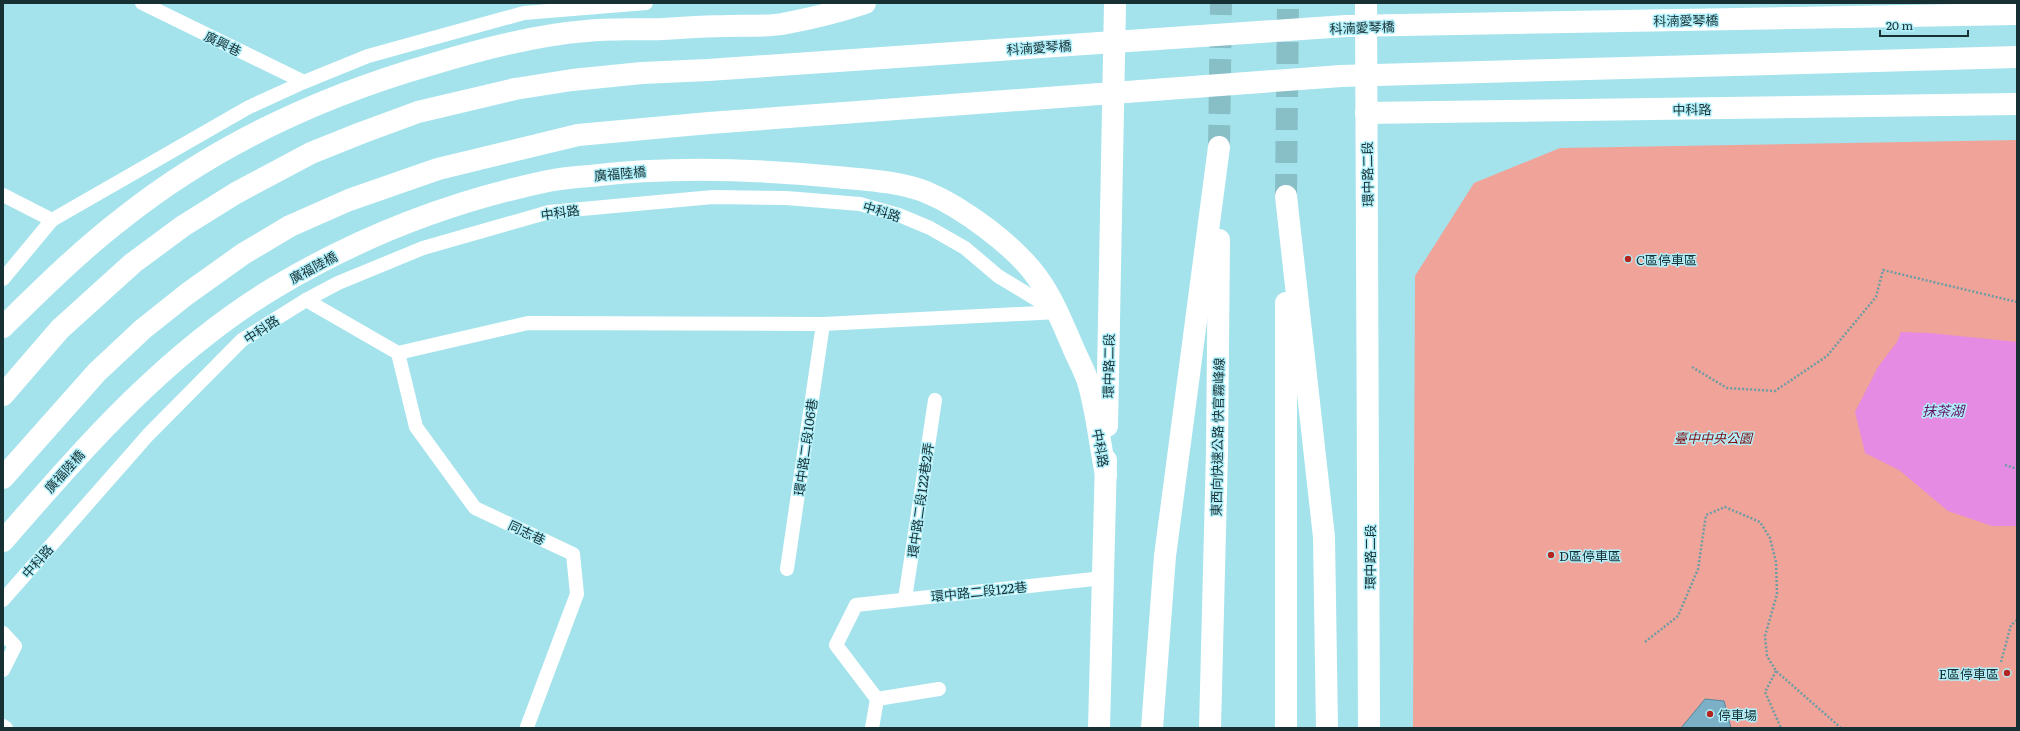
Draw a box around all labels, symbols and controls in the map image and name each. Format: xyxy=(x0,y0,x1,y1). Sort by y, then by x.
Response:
street label: 科湳愛琴橋 xyxy=(1653,10,1719,30)
scale bar xyxy=(1880,12,1968,38)
street label: 科湳愛琴橋 xyxy=(1329,16,1395,38)
text: 20 m xyxy=(1886,16,1913,34)
street label: 廣興巷 xyxy=(201,26,245,60)
street label: 科湳愛琴橋 xyxy=(1006,35,1072,59)
street label: 中科路 xyxy=(1672,99,1712,119)
street label: 環中路二段 xyxy=(1357,141,1377,207)
street label: 廣福陸橋 xyxy=(593,161,647,185)
street label: 中科路 xyxy=(861,196,903,226)
street label: 中科路 xyxy=(539,200,581,224)
street label: 廣福陸橋 xyxy=(286,246,340,288)
place label: C區停車區 xyxy=(1636,250,1697,269)
marker: C區停車區 xyxy=(1623,254,1633,264)
street label: 中科路 xyxy=(239,310,283,348)
street label: 環中路二段 xyxy=(1098,333,1118,399)
street label: 東西向快速公路 快官霧峰線 xyxy=(1206,358,1228,516)
street label: 環中路二段106巷 xyxy=(789,397,821,497)
water label: 抹茶湖 xyxy=(1922,400,1966,420)
street label: 中科路 xyxy=(1088,427,1114,469)
park label: 臺中中央公園 xyxy=(1674,428,1754,447)
street label: 環中路二段122巷2弄 xyxy=(903,441,937,559)
street label: 廣福陸橋 xyxy=(40,445,88,497)
street label: 同志巷 xyxy=(505,515,549,549)
street label: 環中路二段 xyxy=(1360,524,1379,590)
street label: 中科路 xyxy=(17,540,57,582)
place label: D區停車區 xyxy=(1559,546,1621,565)
marker: D區停車區 xyxy=(1546,550,1556,560)
street label: 環中路二段122巷 xyxy=(930,577,1028,605)
place label: E區停車區 xyxy=(1939,664,1999,683)
marker: E區停車區 xyxy=(2002,668,2012,678)
place label: 停車場 xyxy=(1718,705,1757,724)
marker: 停車場 xyxy=(1705,709,1715,719)

